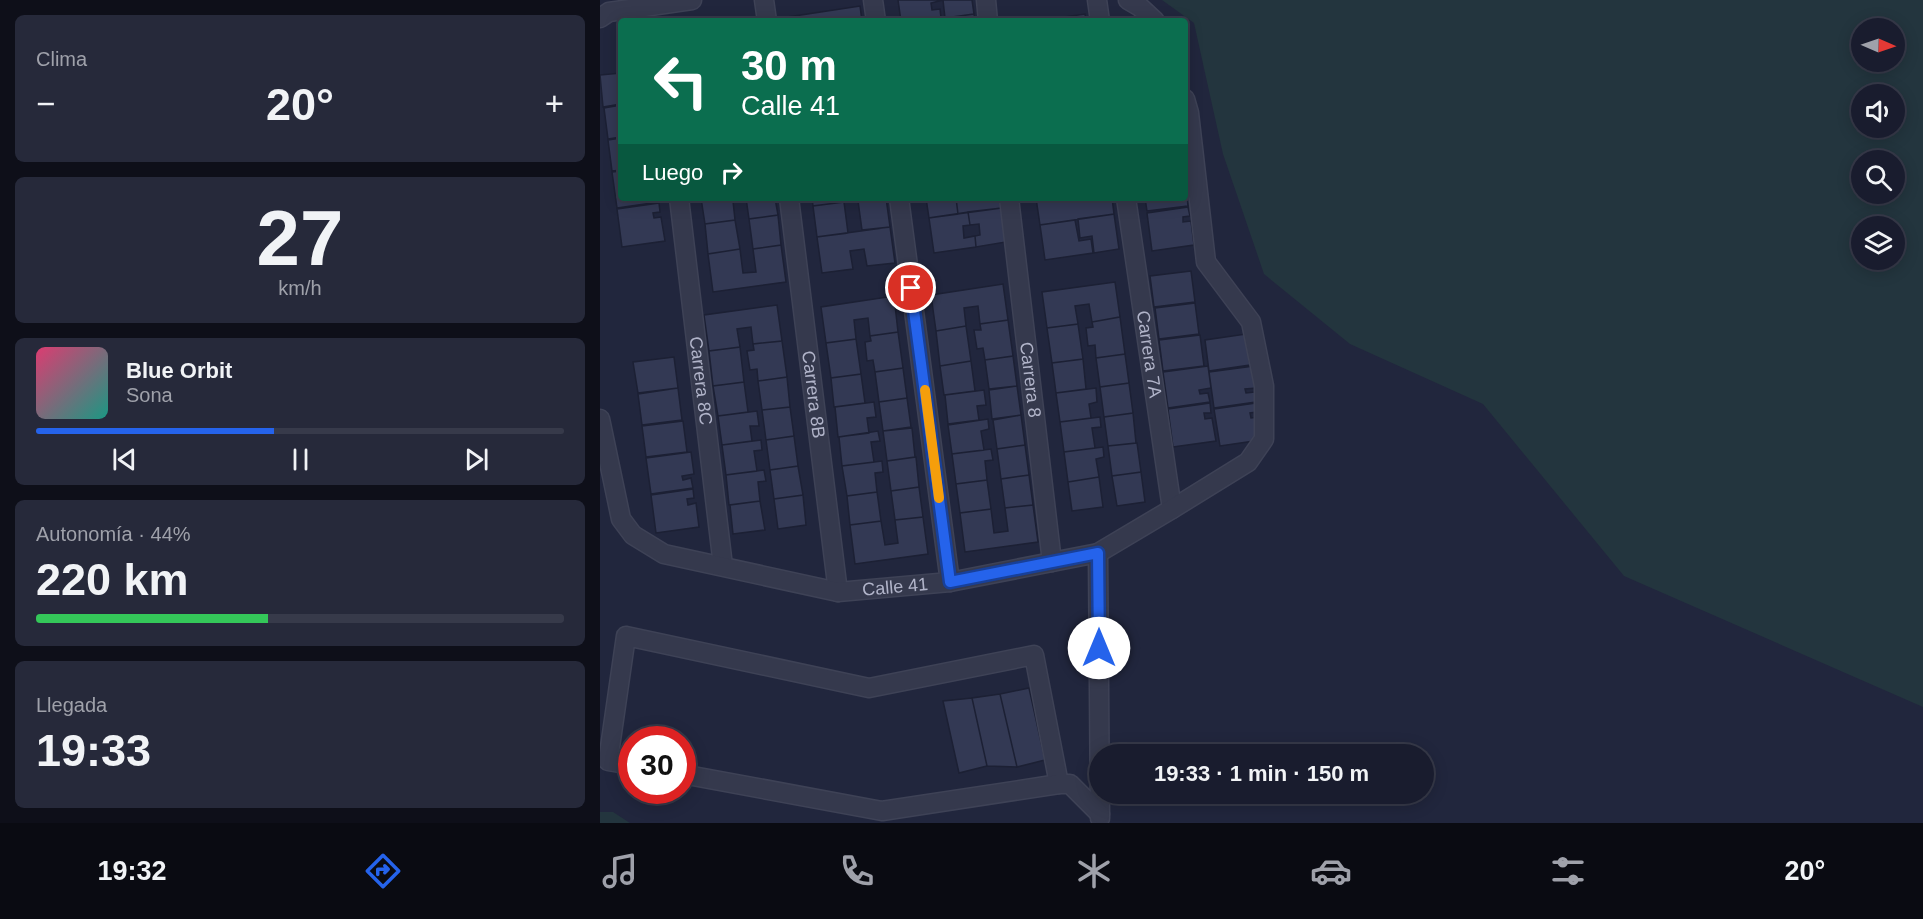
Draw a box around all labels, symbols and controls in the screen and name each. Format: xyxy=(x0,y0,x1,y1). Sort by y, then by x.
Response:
north arrow xyxy=(1851,18,1905,72)
map controls xyxy=(1851,18,1905,270)
icon: left xyxy=(642,42,720,120)
text: 30 m xyxy=(741,42,837,89)
text: Clima xyxy=(36,48,87,70)
text: 20° xyxy=(266,79,334,130)
button: sound xyxy=(1851,84,1905,138)
text: − xyxy=(36,85,55,122)
text: + xyxy=(545,85,564,122)
text: Calle 41 xyxy=(741,91,840,121)
button: search xyxy=(1851,150,1905,204)
icon: right xyxy=(715,156,748,189)
text: Luego xyxy=(642,160,703,185)
text: 27 xyxy=(257,194,343,282)
button: layers xyxy=(1851,216,1905,270)
pin xyxy=(885,262,936,313)
icon: arrive xyxy=(894,271,927,304)
text: km/h xyxy=(278,277,322,299)
street label: Carrera 7A xyxy=(1133,309,1165,399)
street label: Carrera 8C xyxy=(686,335,716,426)
street label: Carrera 8 xyxy=(1016,341,1045,419)
street label: Carrera 8B xyxy=(798,350,829,439)
text: Blue Orbit xyxy=(126,358,232,383)
text: Sona xyxy=(126,384,173,406)
icon: previous xyxy=(108,443,141,476)
icon: pause xyxy=(284,443,317,476)
icon: next xyxy=(460,443,493,476)
text: Autonomía · 44% xyxy=(36,523,191,545)
text: 220 km xyxy=(36,554,189,605)
street label: Calle 41 xyxy=(861,574,929,600)
position arrow xyxy=(1067,616,1131,680)
text: Llegada xyxy=(36,694,107,716)
text: 19:33 xyxy=(36,725,151,776)
speed limit sign: 30 xyxy=(618,726,696,804)
text: 19:33 · 1 min · 150 m xyxy=(1154,761,1369,786)
icon: directions xyxy=(362,850,404,892)
icon: music xyxy=(599,850,641,892)
icon: phone xyxy=(836,850,878,892)
icon: climate xyxy=(1073,850,1115,892)
icon: car xyxy=(1310,850,1352,892)
icon: filters xyxy=(1547,850,1589,892)
text: 19:32 xyxy=(98,856,167,886)
text: 20° xyxy=(1785,856,1825,886)

